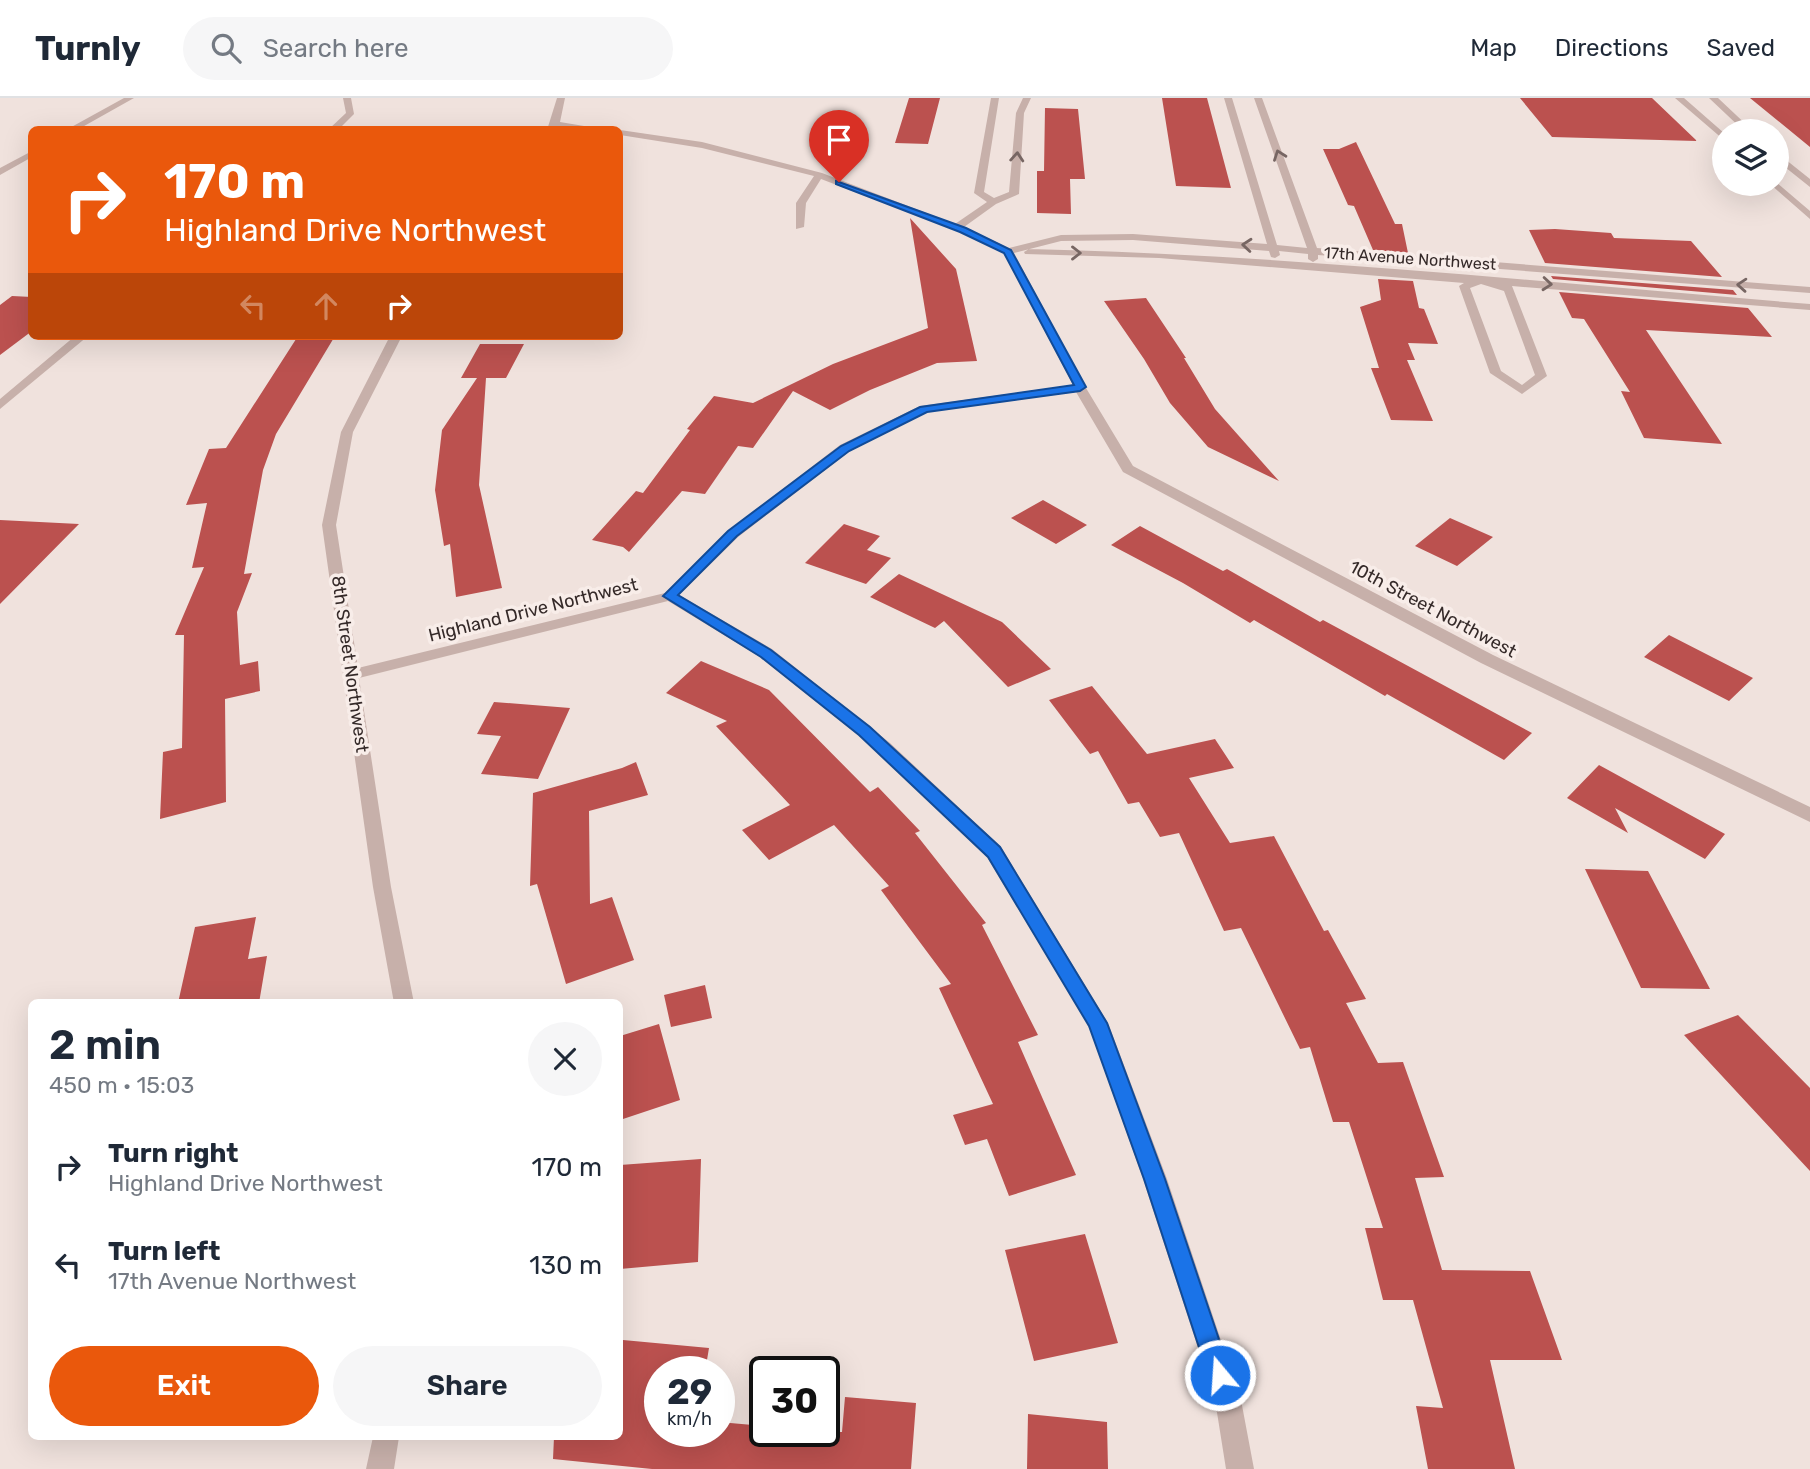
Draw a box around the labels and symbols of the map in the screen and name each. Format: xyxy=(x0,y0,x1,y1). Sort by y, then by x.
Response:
pin xyxy=(809,110,869,182)
one-way arrow xyxy=(1273,149,1287,161)
one-way arrow xyxy=(1009,151,1024,162)
one-way arrow xyxy=(1241,238,1252,253)
street label: 17th Avenue Northwest xyxy=(1323,243,1497,274)
one-way arrow xyxy=(1071,245,1082,261)
one-way arrow xyxy=(1542,276,1553,291)
one-way arrow xyxy=(1736,278,1747,293)
street label: 10th Street Northwest xyxy=(1346,556,1520,662)
street label: Highland Drive Northwest xyxy=(426,573,640,647)
street label: 8th Street Northwest xyxy=(327,574,373,754)
position arrow xyxy=(1183,1338,1257,1412)
speed limit sign: 30 xyxy=(749,1356,840,1447)

